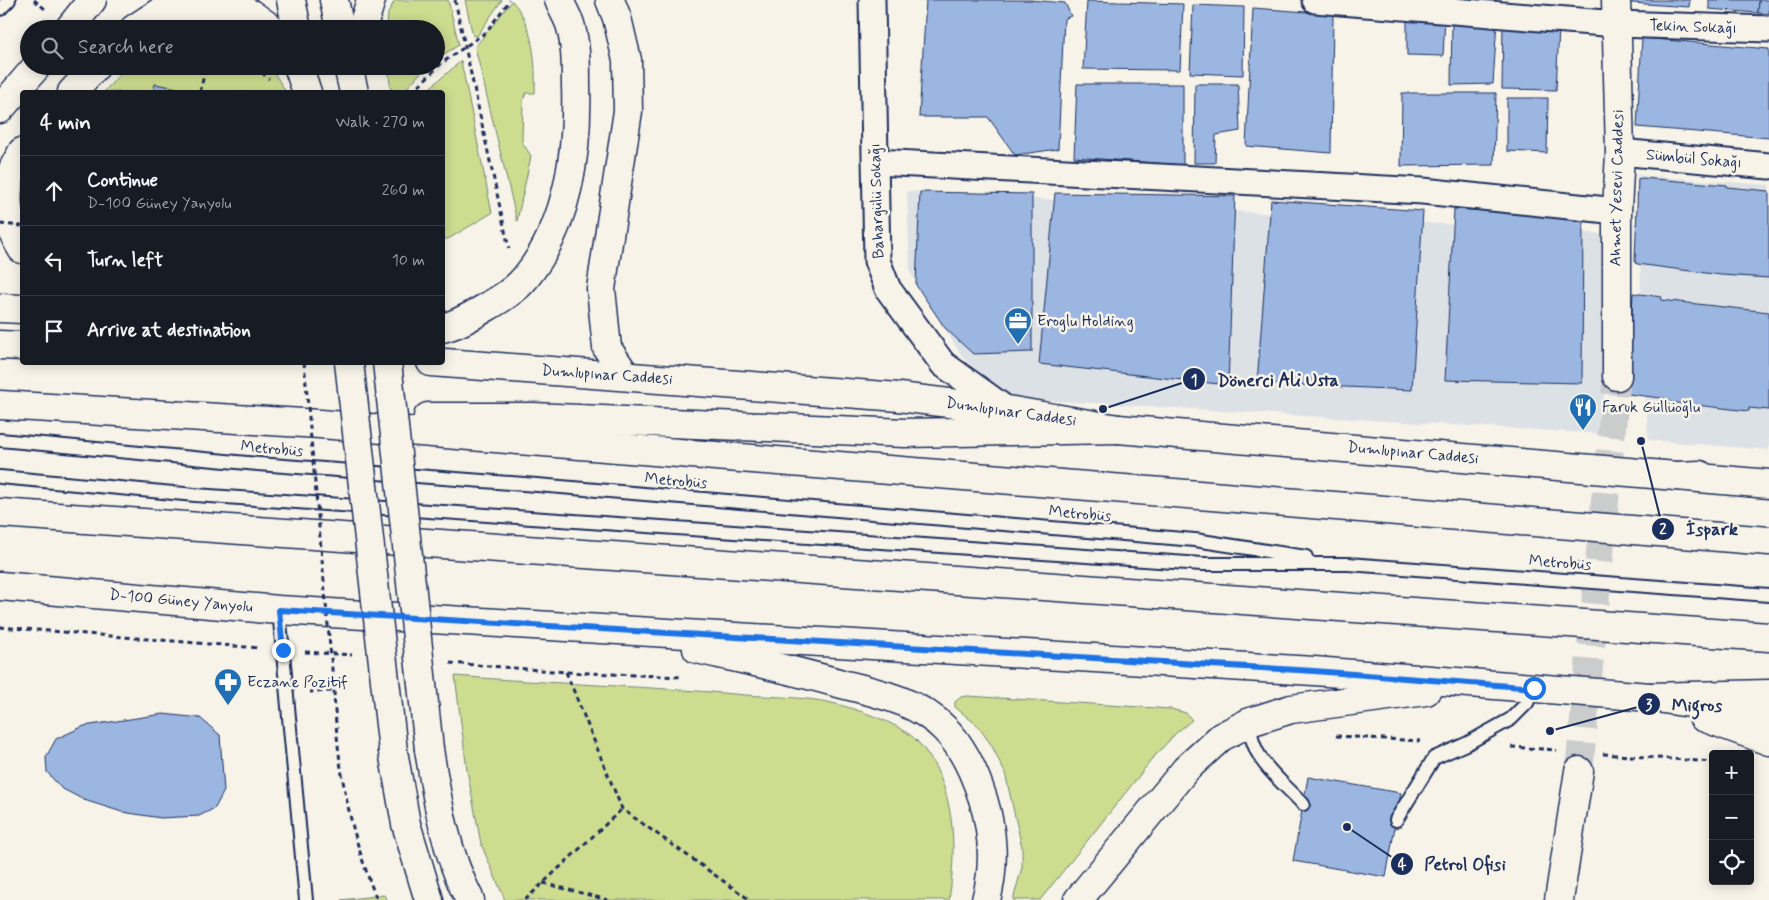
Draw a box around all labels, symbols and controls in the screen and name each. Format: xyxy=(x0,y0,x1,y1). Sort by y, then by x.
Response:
street label: Tekin Sokağı xyxy=(1649,15,1737,39)
search box xyxy=(20,20,445,75)
icon: search xyxy=(38,34,66,62)
text: Search here xyxy=(78,35,174,60)
text: 4 min xyxy=(40,109,91,137)
street label: Ahmet Yesevi Caddesi xyxy=(1605,109,1629,267)
text: Walk · 270 m xyxy=(336,112,425,133)
street label: Bahargülü Sokağı xyxy=(864,143,890,259)
street label: Sümbül Sokağı xyxy=(1645,144,1743,174)
text: Continue xyxy=(87,168,158,193)
icon: ahead xyxy=(40,177,68,205)
text: 260 m xyxy=(382,180,425,201)
text: D-100 Güney Yanyolu xyxy=(87,193,231,214)
icon: left xyxy=(40,247,68,275)
text: Turn left xyxy=(87,248,163,273)
text: 10 m xyxy=(392,250,425,271)
office icon: Eroglu Holding xyxy=(1003,306,1033,345)
place label: Eroglu Holding xyxy=(1037,311,1134,332)
icon: arrive xyxy=(40,317,68,345)
text: Arrive at destination xyxy=(87,318,251,343)
street label: Dumlupınar Caddesi xyxy=(541,360,674,390)
callout: Dönerci Ali Usta xyxy=(1182,363,1349,396)
text: Dönerci Ali Usta xyxy=(1217,369,1339,393)
text: 1 xyxy=(1191,371,1197,391)
street label: Dumlupınar Caddesi xyxy=(944,392,1078,432)
restaurant icon: Faruk Güllüoğlu xyxy=(1568,392,1598,431)
place label: Faruk Güllüoğlu xyxy=(1602,397,1700,418)
street label: Metrobüs xyxy=(240,436,304,462)
street label: Dumlupınar Caddesi xyxy=(1347,437,1480,469)
street label: Metrobüs xyxy=(644,468,708,494)
street label: Metrobüs xyxy=(1048,501,1112,527)
callout: İspark xyxy=(1651,512,1748,545)
text: İspark xyxy=(1686,518,1738,542)
text: 2 xyxy=(1659,520,1667,540)
street label: Metrobüs xyxy=(1528,550,1592,576)
street label: D-100 Güney Yanyolu xyxy=(108,584,254,618)
route end xyxy=(272,639,295,662)
pharmacy icon: Eczane Pozitif xyxy=(213,667,243,706)
place label: Eczane Pozitif xyxy=(247,672,348,693)
route start xyxy=(1523,677,1546,700)
callout: Migros xyxy=(1637,688,1732,721)
text: Migros xyxy=(1672,694,1722,720)
text: 3 xyxy=(1646,696,1653,716)
map controls xyxy=(1709,750,1754,885)
button: + xyxy=(1709,750,1754,795)
button: − xyxy=(1709,795,1754,840)
button: locate xyxy=(1709,840,1754,885)
callout: Petrol Ofisi xyxy=(1389,848,1516,881)
text: Petrol Ofisi xyxy=(1424,853,1506,877)
text: 4 xyxy=(1398,855,1407,875)

